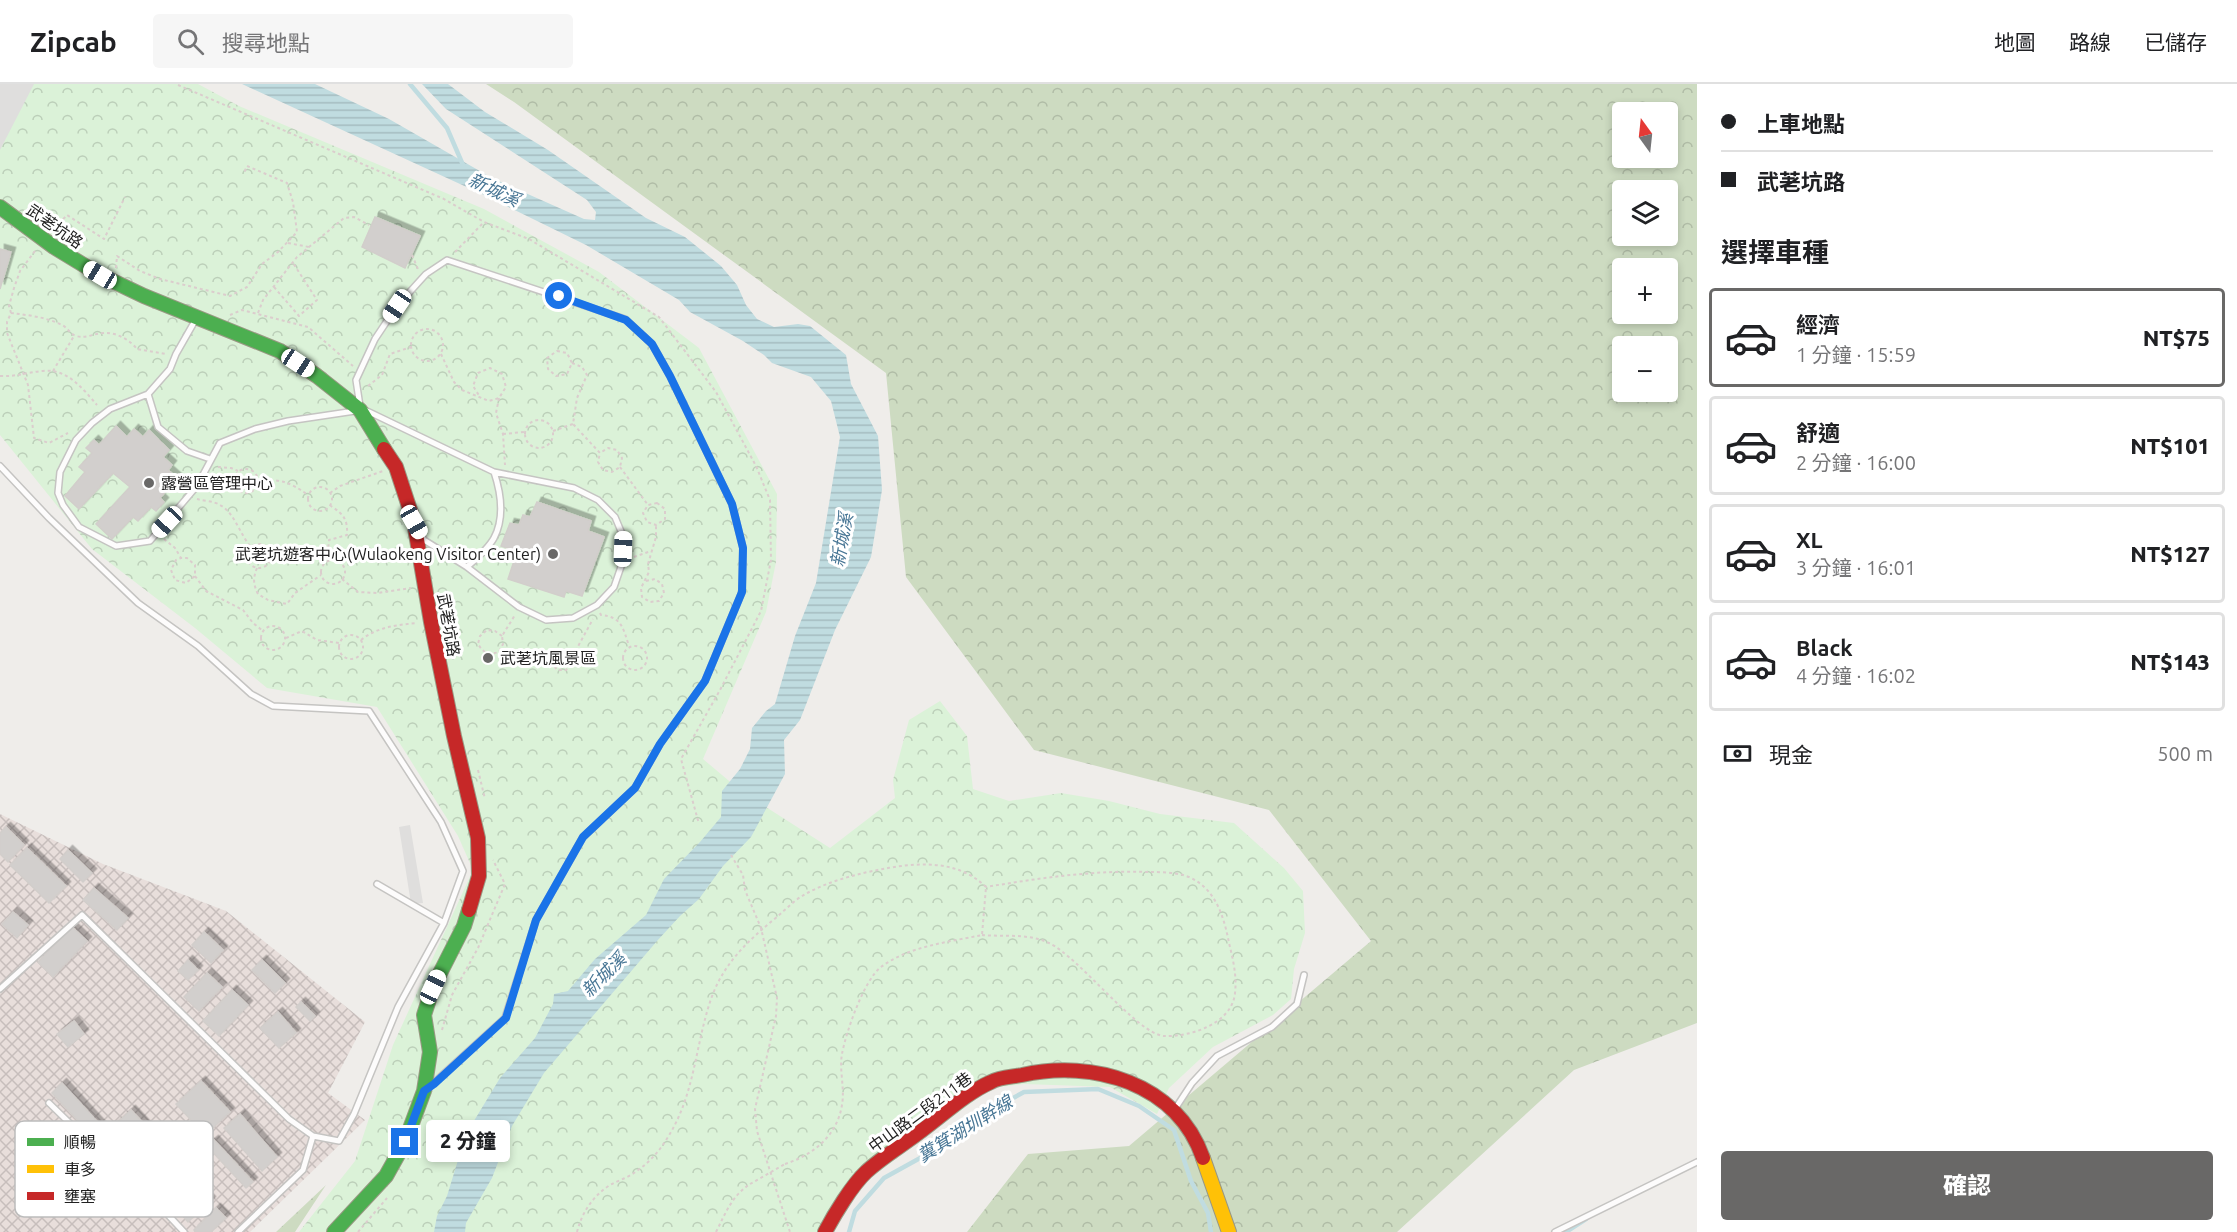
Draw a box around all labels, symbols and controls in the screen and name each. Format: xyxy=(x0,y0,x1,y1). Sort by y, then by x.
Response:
search box xyxy=(153,14,573,68)
icon: search xyxy=(174,25,207,58)
text: Zipcab xyxy=(30,26,117,57)
text: 搜尋地點 xyxy=(222,30,310,55)
text: 地圖 xyxy=(1994,30,2036,54)
text: 路線 xyxy=(2069,30,2111,54)
text: 已儲存 xyxy=(2144,30,2207,54)
north arrow xyxy=(1612,102,1678,168)
map controls xyxy=(1612,102,1678,402)
text: 上車地點 xyxy=(1757,111,1845,136)
water label: 新城溪 xyxy=(466,169,526,211)
text: 武荖坑路 xyxy=(1757,169,1845,194)
button: layers xyxy=(1612,180,1678,246)
street label: 武荖坑路 xyxy=(24,200,86,252)
text: 選擇車種 xyxy=(1721,237,1829,267)
car xyxy=(80,258,120,292)
button: + xyxy=(1612,258,1678,324)
route start xyxy=(545,282,572,309)
car xyxy=(379,286,415,326)
icon: car xyxy=(1724,311,1778,365)
text: 經濟 xyxy=(1796,312,1840,337)
text: NT$75 xyxy=(2143,325,2210,350)
button: − xyxy=(1612,336,1678,402)
text: 1 分鐘 · 15:59 xyxy=(1796,343,1916,366)
car xyxy=(278,346,318,380)
icon: car xyxy=(1724,419,1778,473)
text: 舒適 xyxy=(1796,420,1840,445)
text: NT$101 xyxy=(2130,433,2210,458)
text: 2 分鐘 · 16:00 xyxy=(1796,451,1916,474)
place label: 露營區管理中心 xyxy=(161,474,273,492)
marker: 露營區管理中心 xyxy=(142,476,156,490)
car xyxy=(397,502,431,542)
car xyxy=(148,503,186,541)
water label: 新城溪 xyxy=(826,509,856,568)
icon: car xyxy=(1724,527,1778,581)
text: XL xyxy=(1796,527,1823,552)
car xyxy=(613,531,633,567)
text: NT$127 xyxy=(2130,541,2210,566)
place label: 武荖坑遊客中心(Wulaokeng Visitor Center) xyxy=(235,545,541,564)
marker: 武荖坑遊客中心(Wulaokeng Visitor Center) xyxy=(546,547,560,561)
text: 3 分鐘 · 16:01 xyxy=(1796,556,1916,579)
street label: 武荖坑路 xyxy=(435,592,463,658)
icon: car xyxy=(1724,635,1778,689)
text: Black xyxy=(1796,635,1853,660)
place label: 武荖坑風景區 xyxy=(500,649,596,667)
text: NT$143 xyxy=(2130,649,2210,674)
marker: 武荖坑風景區 xyxy=(481,651,495,665)
text: 4 分鐘 · 16:02 xyxy=(1796,664,1916,687)
icon: cash xyxy=(1721,737,1754,770)
text: 現金 xyxy=(1769,742,1813,767)
text: 500 m xyxy=(2157,742,2213,765)
water label: 新城溪 xyxy=(577,946,632,1000)
car xyxy=(417,967,449,1007)
street label: 中山路二段211巷 xyxy=(865,1069,975,1155)
water label: 糞箕湖圳幹線 xyxy=(913,1090,1017,1165)
legend xyxy=(15,1121,213,1217)
callout: 2 分鐘 xyxy=(426,1121,510,1163)
route end xyxy=(391,1128,418,1155)
text: 2 分鐘 xyxy=(440,1129,496,1152)
text: 順暢 xyxy=(64,1133,96,1151)
button: 確認 xyxy=(1721,1151,2213,1220)
text: 車多 xyxy=(64,1160,96,1178)
text: 壅塞 xyxy=(64,1187,96,1205)

